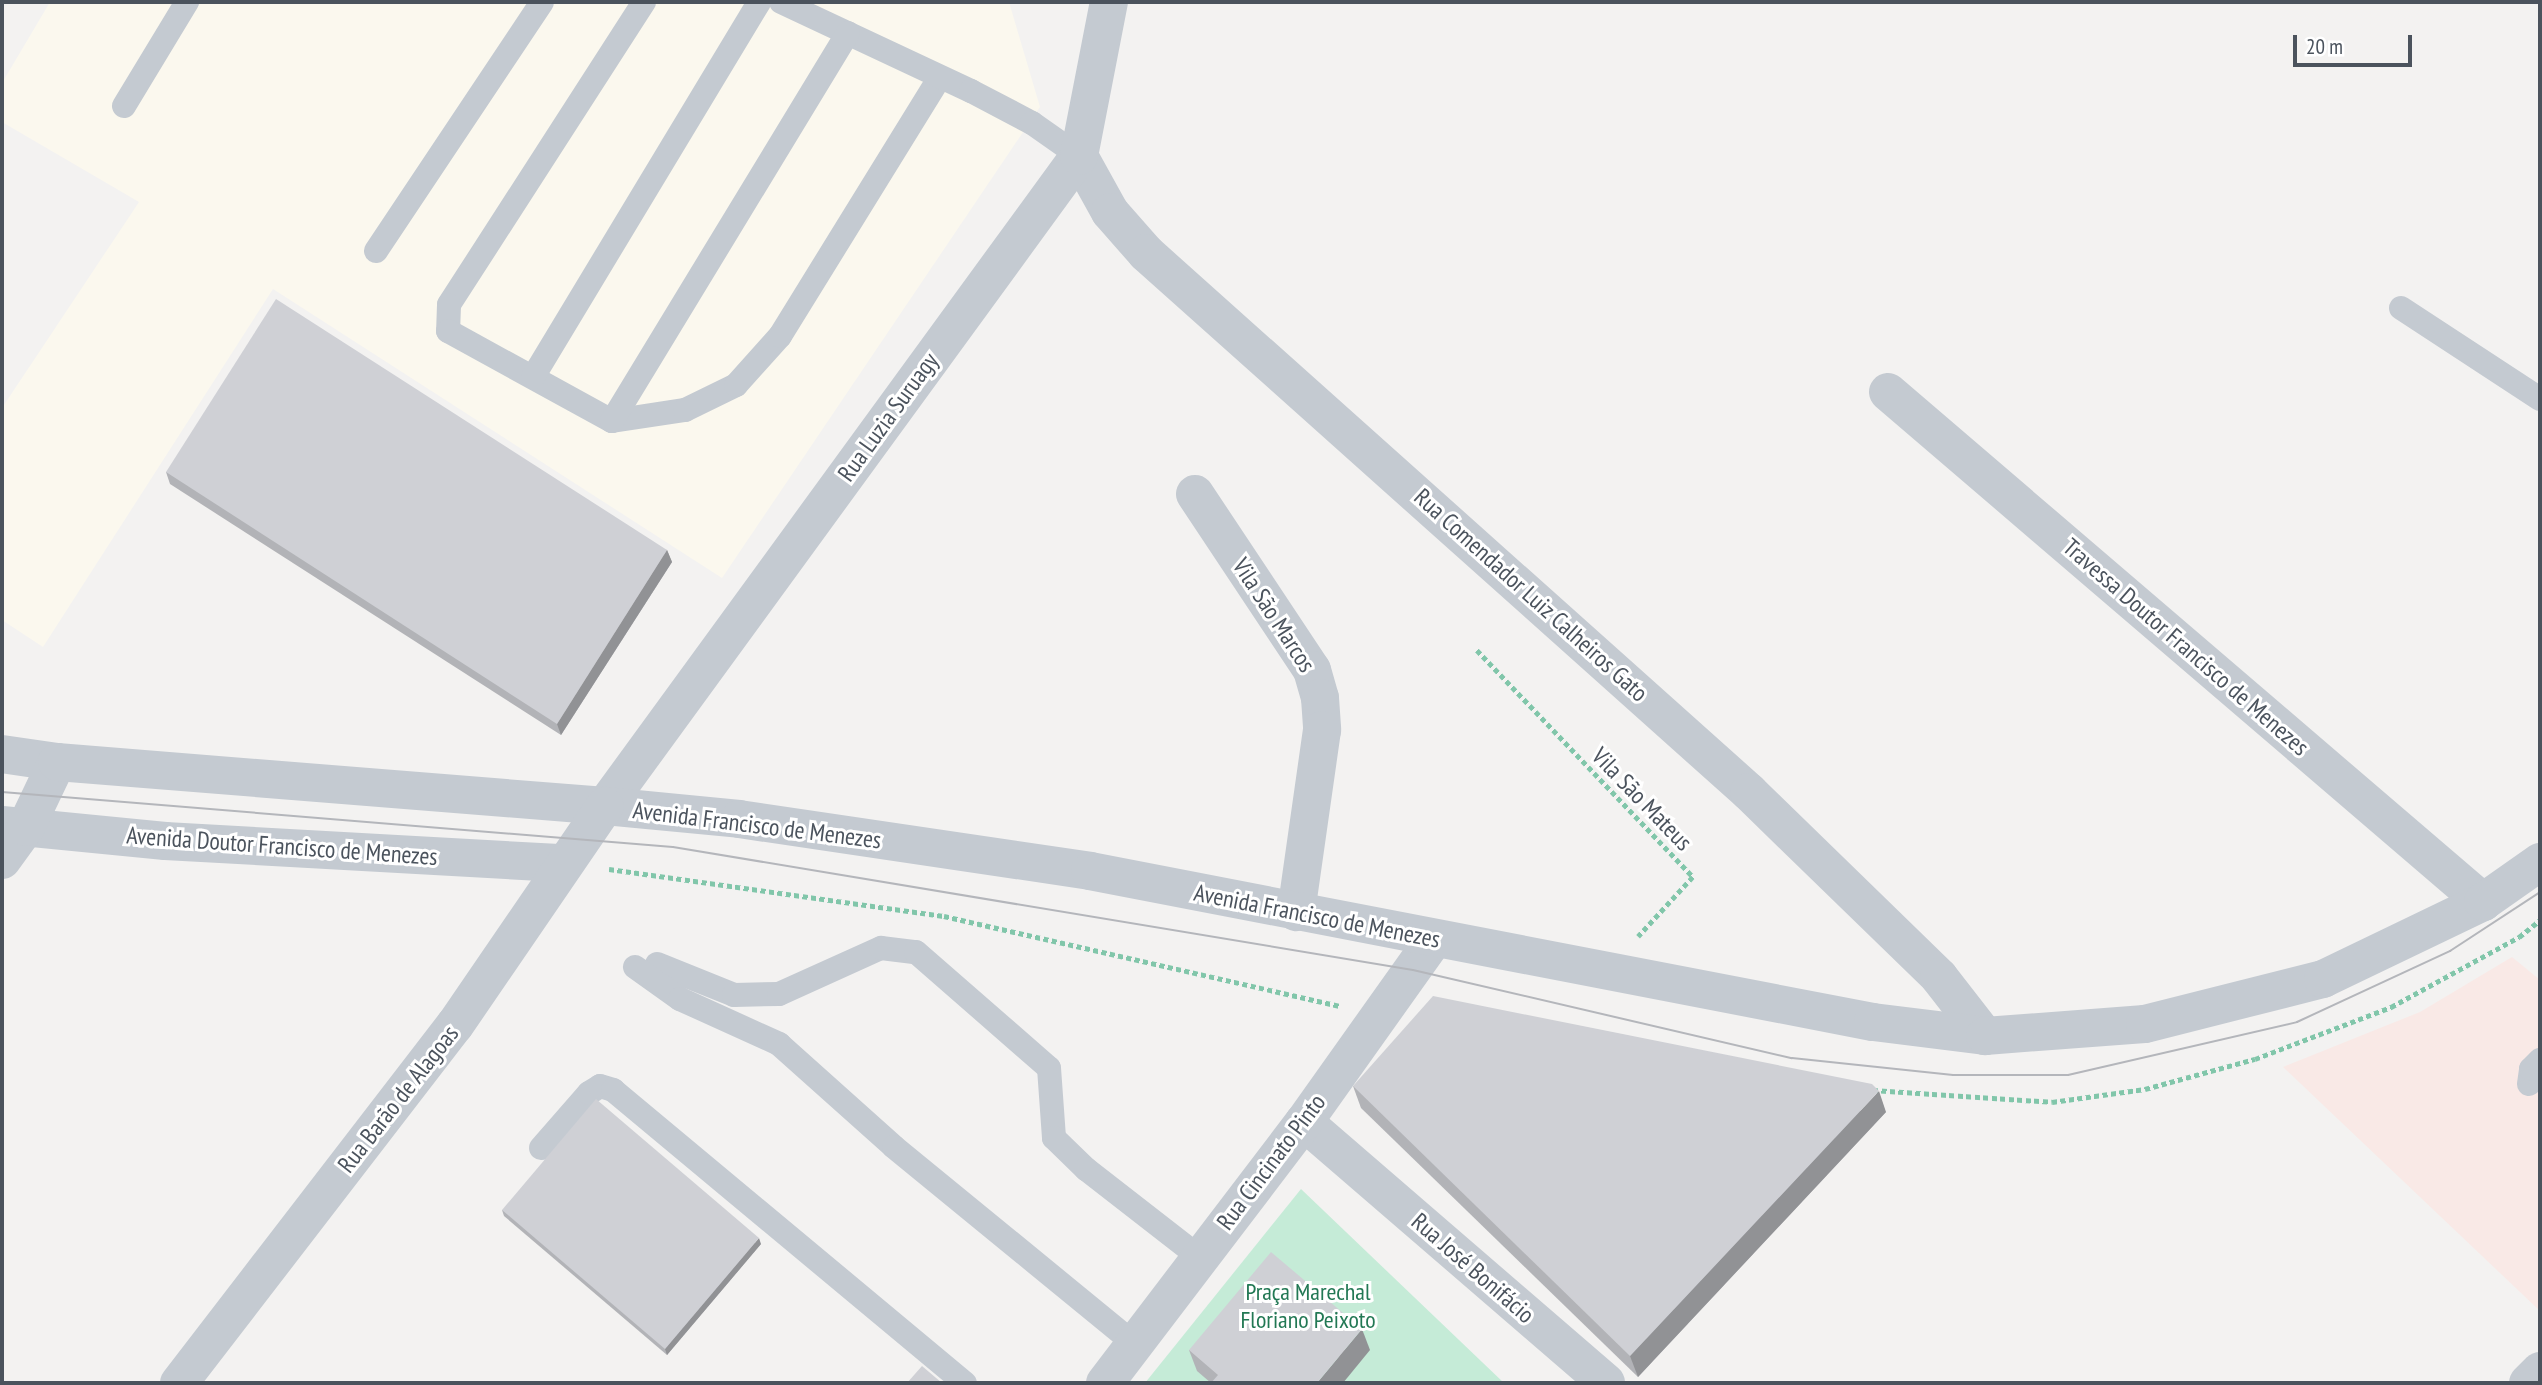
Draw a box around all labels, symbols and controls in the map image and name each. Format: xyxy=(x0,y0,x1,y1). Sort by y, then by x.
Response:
scale bar xyxy=(2297,21,2416,65)
text: 20 m xyxy=(2306,33,2343,60)
street label: Rua Luzia Suruagy xyxy=(832,347,944,487)
street label: Rua Comendador Luiz Calheiros Gato xyxy=(1408,482,1654,708)
street label: Travessa Doutor Francisco de Menezes xyxy=(2057,532,2315,762)
street label: Vila São Marcos xyxy=(1227,553,1321,677)
street label: Vila São Mateus xyxy=(1586,742,1698,856)
street label: Avenida Francisco de Menezes xyxy=(631,795,883,855)
street label: Avenida Doutor Francisco de Menezes xyxy=(125,821,439,871)
street label: Avenida Francisco de Menezes xyxy=(1192,878,1442,954)
street label: Rua Barão de Alagoas xyxy=(331,1019,465,1179)
street label: Rua Cincinato Pinto xyxy=(1211,1088,1331,1236)
street label: Rua José Bonifácio xyxy=(1406,1207,1540,1329)
park label: Praça Marechal Floriano Peixoto xyxy=(1240,1278,1376,1334)

